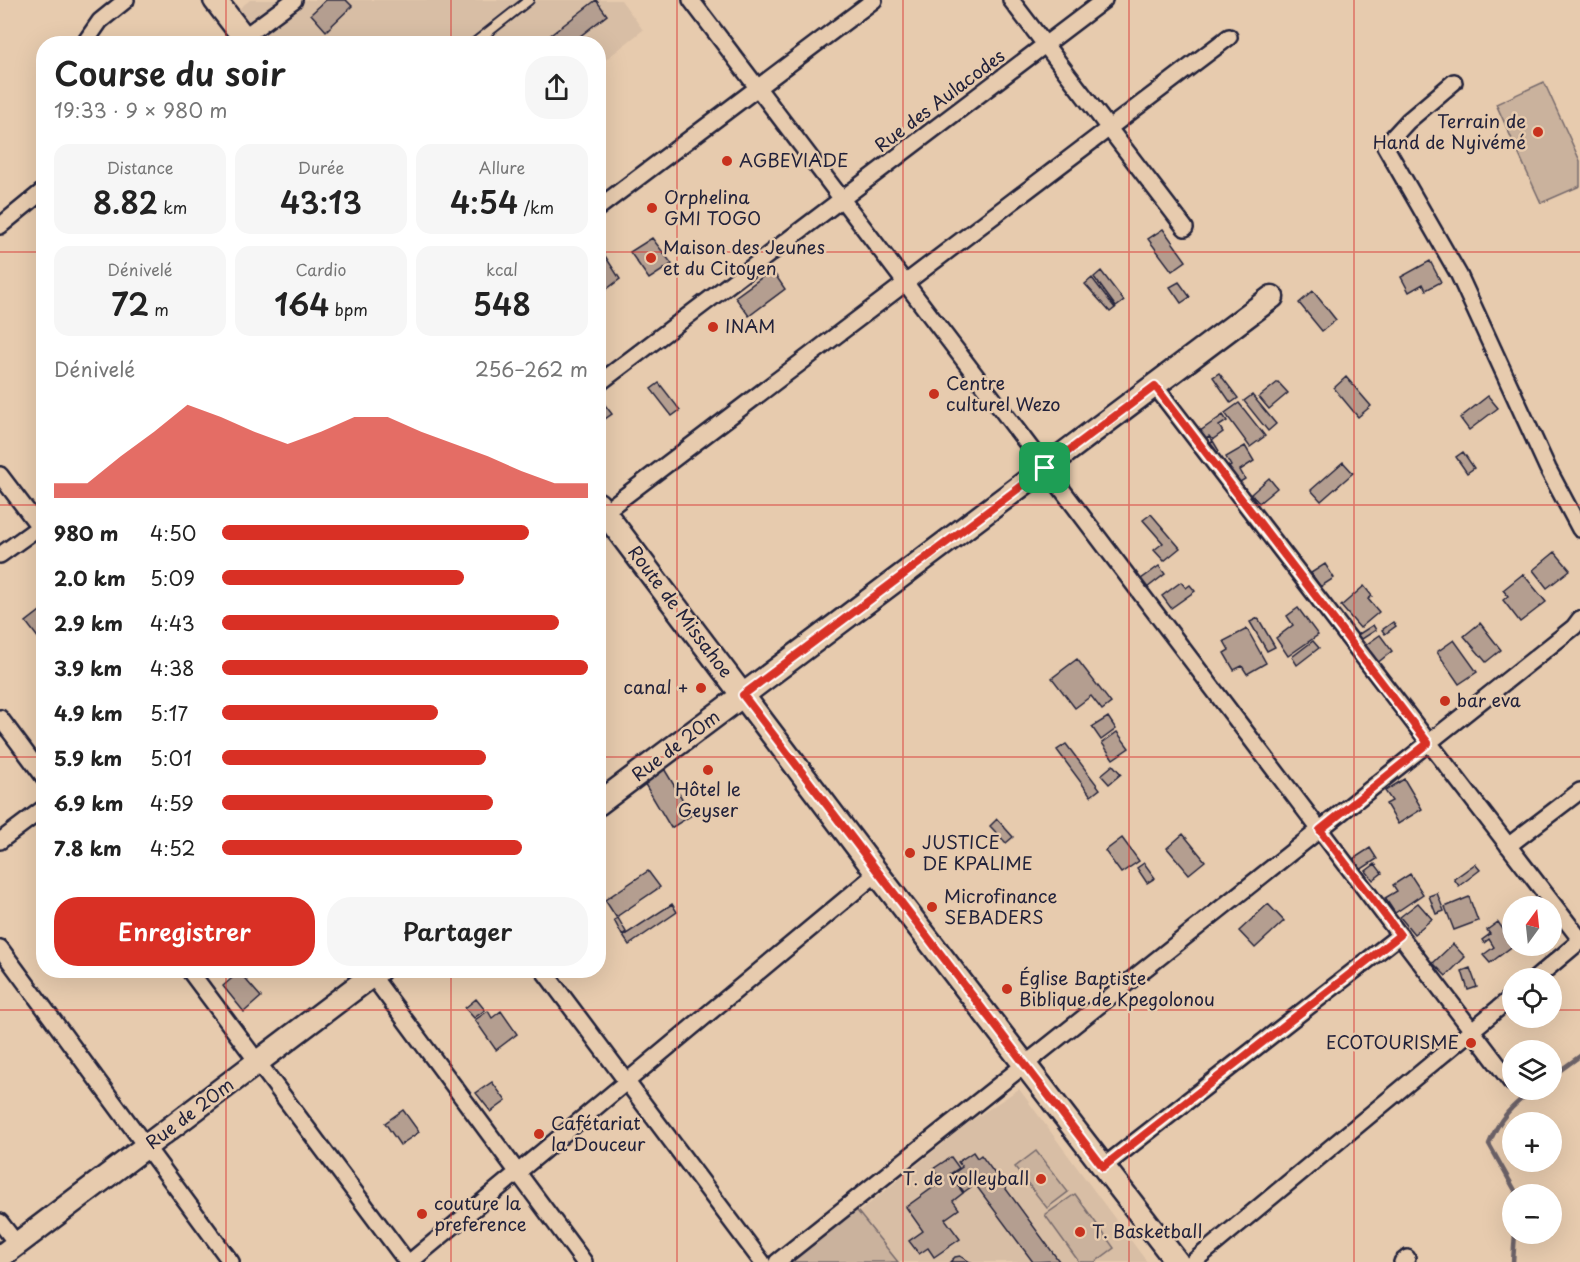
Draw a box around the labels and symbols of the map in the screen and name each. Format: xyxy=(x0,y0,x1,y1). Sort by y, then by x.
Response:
street label: Rue des Aulacodes xyxy=(868,42,1010,158)
place label: Terrain de Hand de Nyivémé xyxy=(1373,107,1526,155)
marker: Terrain de Hand de Nyivémé xyxy=(1531,125,1545,139)
place label: AGBEVIADE xyxy=(739,146,849,173)
marker: AGBEVIADE xyxy=(720,154,734,168)
place label: Orphelina GMI TOGO xyxy=(664,183,761,231)
marker: Orphelina GMI TOGO xyxy=(645,201,659,215)
place label: Maison des Jeunes et du Citoyen xyxy=(663,233,825,281)
marker: Maison des Jeunes et du Citoyen xyxy=(644,251,658,265)
place label: INAM xyxy=(725,312,775,339)
marker: INAM xyxy=(706,320,720,334)
place label: Centre culturel Wezo xyxy=(946,369,1060,417)
marker: Centre culturel Wezo xyxy=(927,387,941,401)
pin xyxy=(1019,442,1070,493)
street label: Route de Missahoe xyxy=(622,539,740,683)
place label: canal + xyxy=(623,673,689,700)
marker: canal + xyxy=(694,681,708,695)
place label: bar eva xyxy=(1457,686,1521,713)
marker: bar eva xyxy=(1438,694,1452,708)
street label: Rue de 20m xyxy=(625,703,725,787)
marker: Hôtel le Geyser xyxy=(701,763,715,777)
place label: Hôtel le Geyser xyxy=(675,775,741,823)
place label: JUSTICE DE KPALIME xyxy=(922,828,1033,876)
marker: JUSTICE DE KPALIME xyxy=(903,846,917,860)
place label: Microfinance SEBADERS xyxy=(944,882,1057,930)
north arrow xyxy=(1502,896,1562,956)
marker: Microfinance SEBADERS xyxy=(925,900,939,914)
place label: Église Baptiste Biblique de Kpegolonou xyxy=(1019,964,1215,1012)
marker: Église Baptiste Biblique de Kpegolonou xyxy=(1000,982,1014,996)
place label: ECOTOURISME xyxy=(1326,1028,1459,1055)
marker: ECOTOURISME xyxy=(1464,1036,1478,1050)
street label: Rue de 20m xyxy=(139,1071,239,1155)
place label: Cafétariat la Douceur xyxy=(551,1109,646,1157)
marker: Cafétariat la Douceur xyxy=(532,1127,546,1141)
place label: T. de volleyball xyxy=(903,1164,1029,1191)
marker: T. de volleyball xyxy=(1034,1172,1048,1186)
place label: couture la preference xyxy=(434,1189,527,1237)
marker: couture la preference xyxy=(415,1207,429,1221)
place label: T. Basketball xyxy=(1092,1217,1202,1244)
marker: T. Basketball xyxy=(1073,1225,1087,1239)

